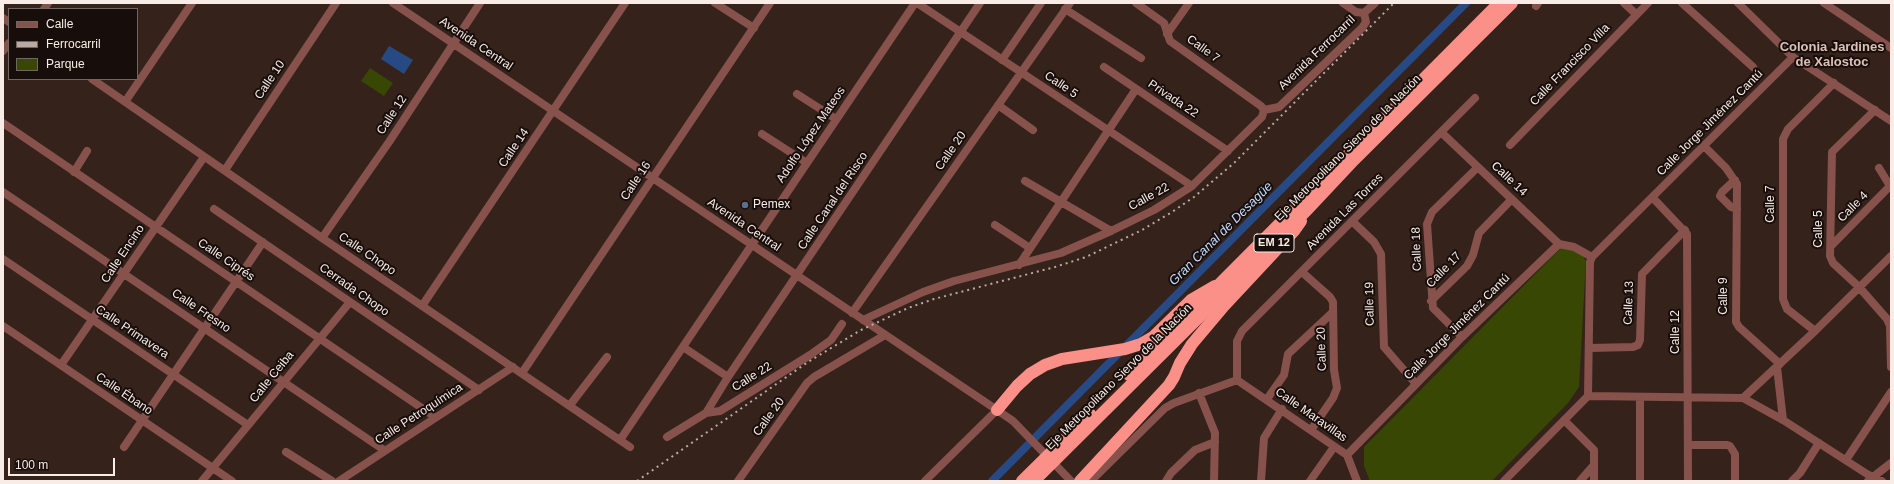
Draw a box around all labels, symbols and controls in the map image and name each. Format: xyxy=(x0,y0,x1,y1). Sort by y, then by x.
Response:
legend xyxy=(8,8,138,80)
street label: Avenida Ferrocarril xyxy=(1276,13,1358,93)
street label: Avenida Central xyxy=(437,14,515,74)
text: Calle xyxy=(46,17,73,31)
street label: Calle Francisco Villa xyxy=(1527,21,1613,109)
street label: Calle 7 xyxy=(1184,32,1222,66)
text: Ferrocarril xyxy=(46,37,101,51)
district label: Colonia Jardines de Xalostoc xyxy=(1780,39,1884,70)
text: Parque xyxy=(46,57,85,71)
street label: Calle 10 xyxy=(252,58,288,102)
street label: Calle Jorge Jiménez Cantú xyxy=(1654,67,1766,179)
street label: Calle 5 xyxy=(1041,69,1081,101)
street label: Eje Metropolitano Siervo de la Nación xyxy=(1272,72,1424,224)
street label: Privada 22 xyxy=(1145,77,1201,121)
street label: Adolfo López Mateos xyxy=(774,84,848,186)
street label: Calle 12 xyxy=(374,93,410,137)
street label: Calle 14 xyxy=(496,126,532,170)
street label: Calle 20 xyxy=(932,129,970,173)
street label: Calle Canal del Risco xyxy=(795,149,871,253)
street label: Calle 16 xyxy=(618,159,654,203)
street label: Calle 14 xyxy=(1488,159,1530,199)
street label: Avenida Las Torres xyxy=(1304,171,1386,253)
water label: Gran Canal de Desagüe xyxy=(1166,179,1276,289)
street label: Calle 22 xyxy=(1126,180,1172,214)
street label: Calle 7 xyxy=(1764,185,1778,223)
street label: Calle 4 xyxy=(1835,189,1871,225)
street label: Avenida Central xyxy=(705,195,783,255)
place label: Pemex xyxy=(753,198,790,212)
marker: Pemex xyxy=(740,200,750,210)
street label: Calle 5 xyxy=(1812,210,1826,248)
street label: Calle Encino xyxy=(98,222,148,286)
street label: Calle 18 xyxy=(1409,227,1425,271)
street label: Calle Chopo xyxy=(336,230,398,278)
road number: EM 12 xyxy=(1254,234,1294,252)
street label: Calle Ciprés xyxy=(195,236,257,284)
street label: Calle 17 xyxy=(1424,249,1464,291)
street label: Cerrada Chopo xyxy=(316,261,392,319)
street label: Calle Jorge Jiménez Cantú xyxy=(1401,271,1513,383)
street label: Calle 9 xyxy=(1717,277,1731,315)
street label: Calle 13 xyxy=(1621,281,1637,325)
street label: Calle 19 xyxy=(1362,282,1378,326)
street label: Calle Fresno xyxy=(169,286,233,336)
street label: Eje Metropolitano Siervo de la Nación xyxy=(1043,301,1195,453)
street label: Calle Primavera xyxy=(93,302,171,362)
street label: Calle 12 xyxy=(1669,310,1683,354)
street label: Calle 20 xyxy=(1314,327,1330,371)
street label: Calle Ceiba xyxy=(247,348,297,406)
street label: Calle 22 xyxy=(730,359,774,395)
street label: Calle Ébano xyxy=(93,370,155,418)
street label: Calle Petroquímica xyxy=(373,380,465,448)
street label: Calle Maravillas xyxy=(1272,385,1350,445)
street label: Calle 20 xyxy=(750,395,788,439)
scale bar xyxy=(10,450,117,476)
text: 100 m xyxy=(15,458,48,472)

